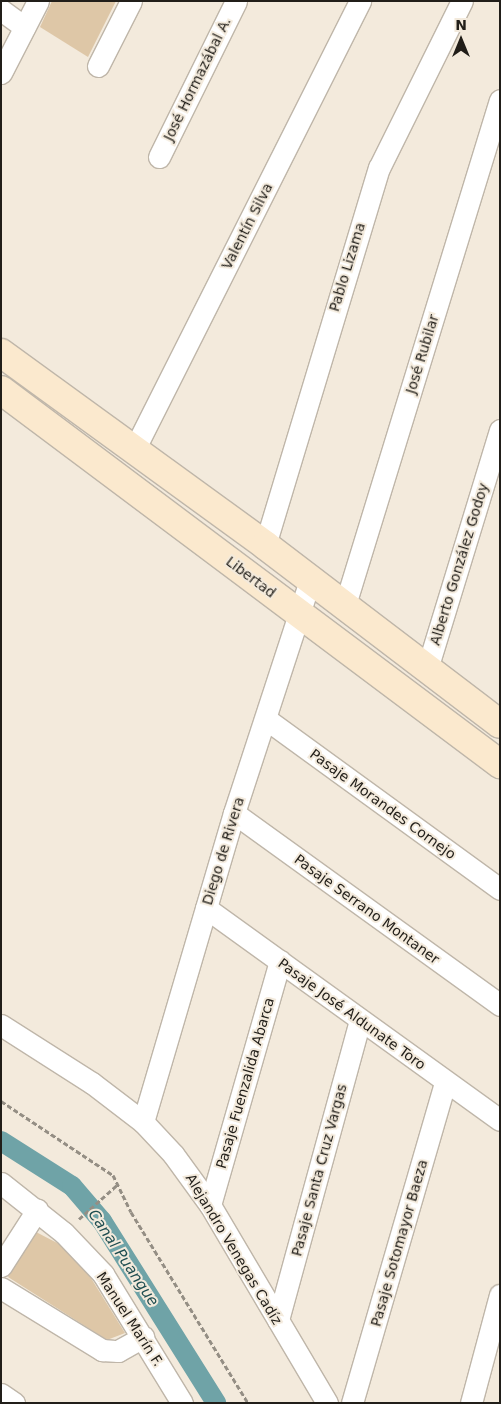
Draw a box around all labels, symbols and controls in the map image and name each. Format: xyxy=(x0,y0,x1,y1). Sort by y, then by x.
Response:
street label: José Hormazábal A. xyxy=(160,14,234,144)
north arrow xyxy=(436,15,486,65)
text: N xyxy=(455,17,467,33)
street label: Valentín Silva xyxy=(218,180,276,272)
street label: Pablo Lizama xyxy=(326,221,368,313)
street label: José Rubilar xyxy=(402,312,442,396)
street label: Alberto González Godoy xyxy=(426,481,492,647)
street label: Libertad xyxy=(223,553,279,601)
street label: Pasaje Morandes Cornejo xyxy=(307,745,459,863)
street label: Diego de Rivera xyxy=(199,795,247,907)
street label: Pasaje Serrano Montaner xyxy=(291,851,443,967)
street label: Pasaje José Aldunate Toro xyxy=(275,955,429,1073)
street label: Pasaje Fuenzalida Abarca xyxy=(212,995,278,1171)
street label: Pasaje Santa Cruz Vargas xyxy=(288,1082,350,1258)
street label: Pasaje Sotomayor Baeza xyxy=(367,1158,431,1328)
street label: Alejandro Venegas Cadíz xyxy=(182,1171,286,1327)
water label: Canal Puangue xyxy=(84,1206,162,1310)
street label: Manuel Marín F. xyxy=(93,1269,167,1369)

